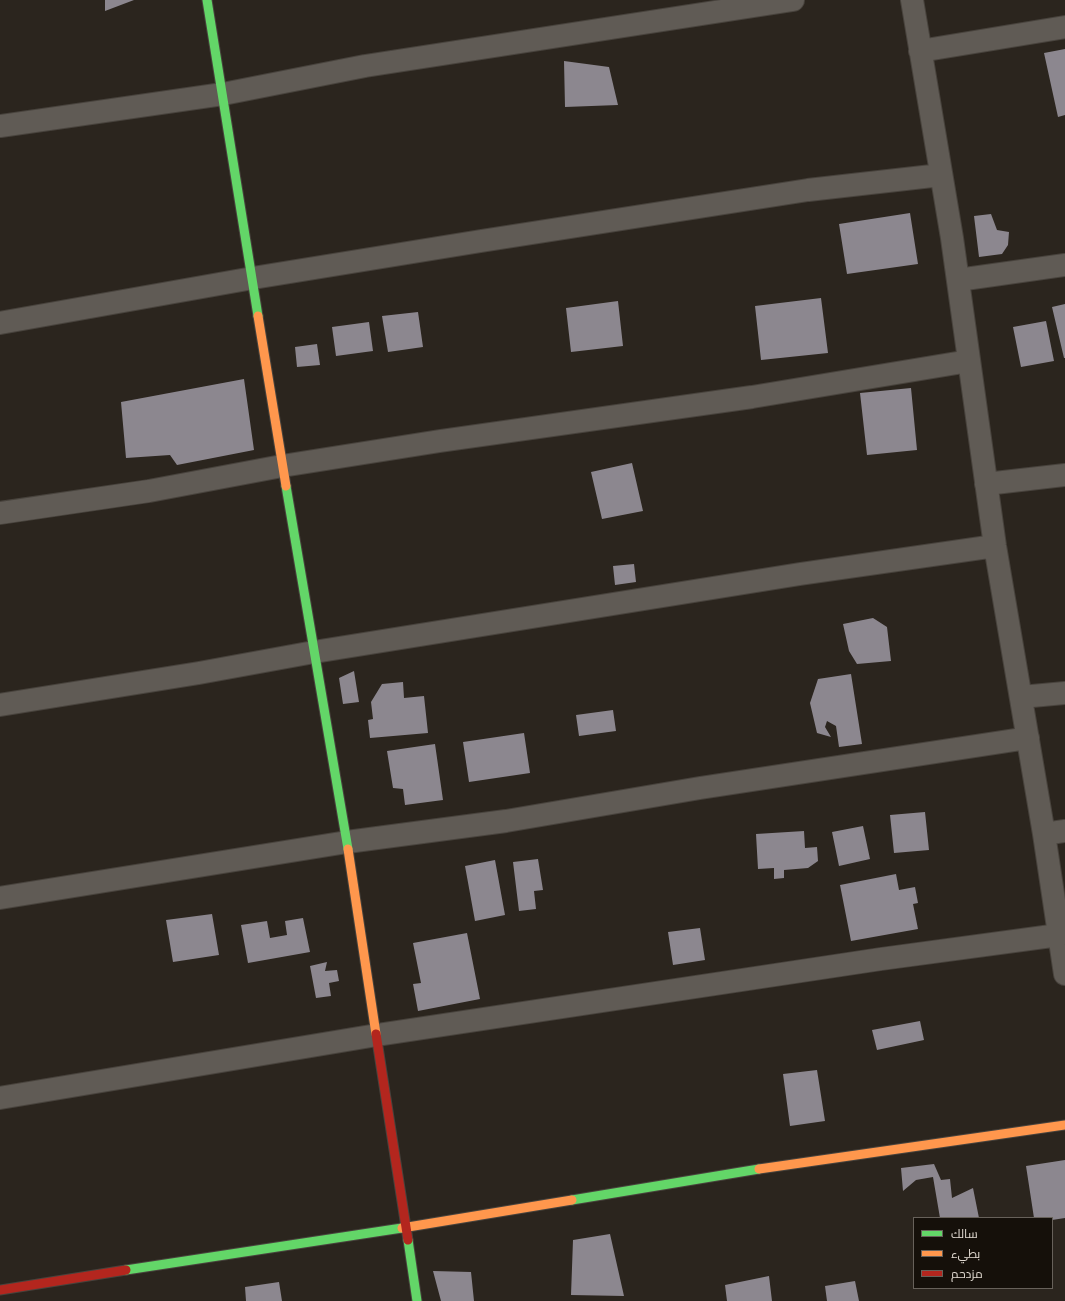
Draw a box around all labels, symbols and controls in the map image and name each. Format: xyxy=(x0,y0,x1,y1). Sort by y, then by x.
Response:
legend xyxy=(913,1217,1053,1289)
text: سالك xyxy=(951,1225,978,1242)
text: بطيء xyxy=(951,1245,980,1262)
text: مزدحم xyxy=(951,1265,983,1282)

